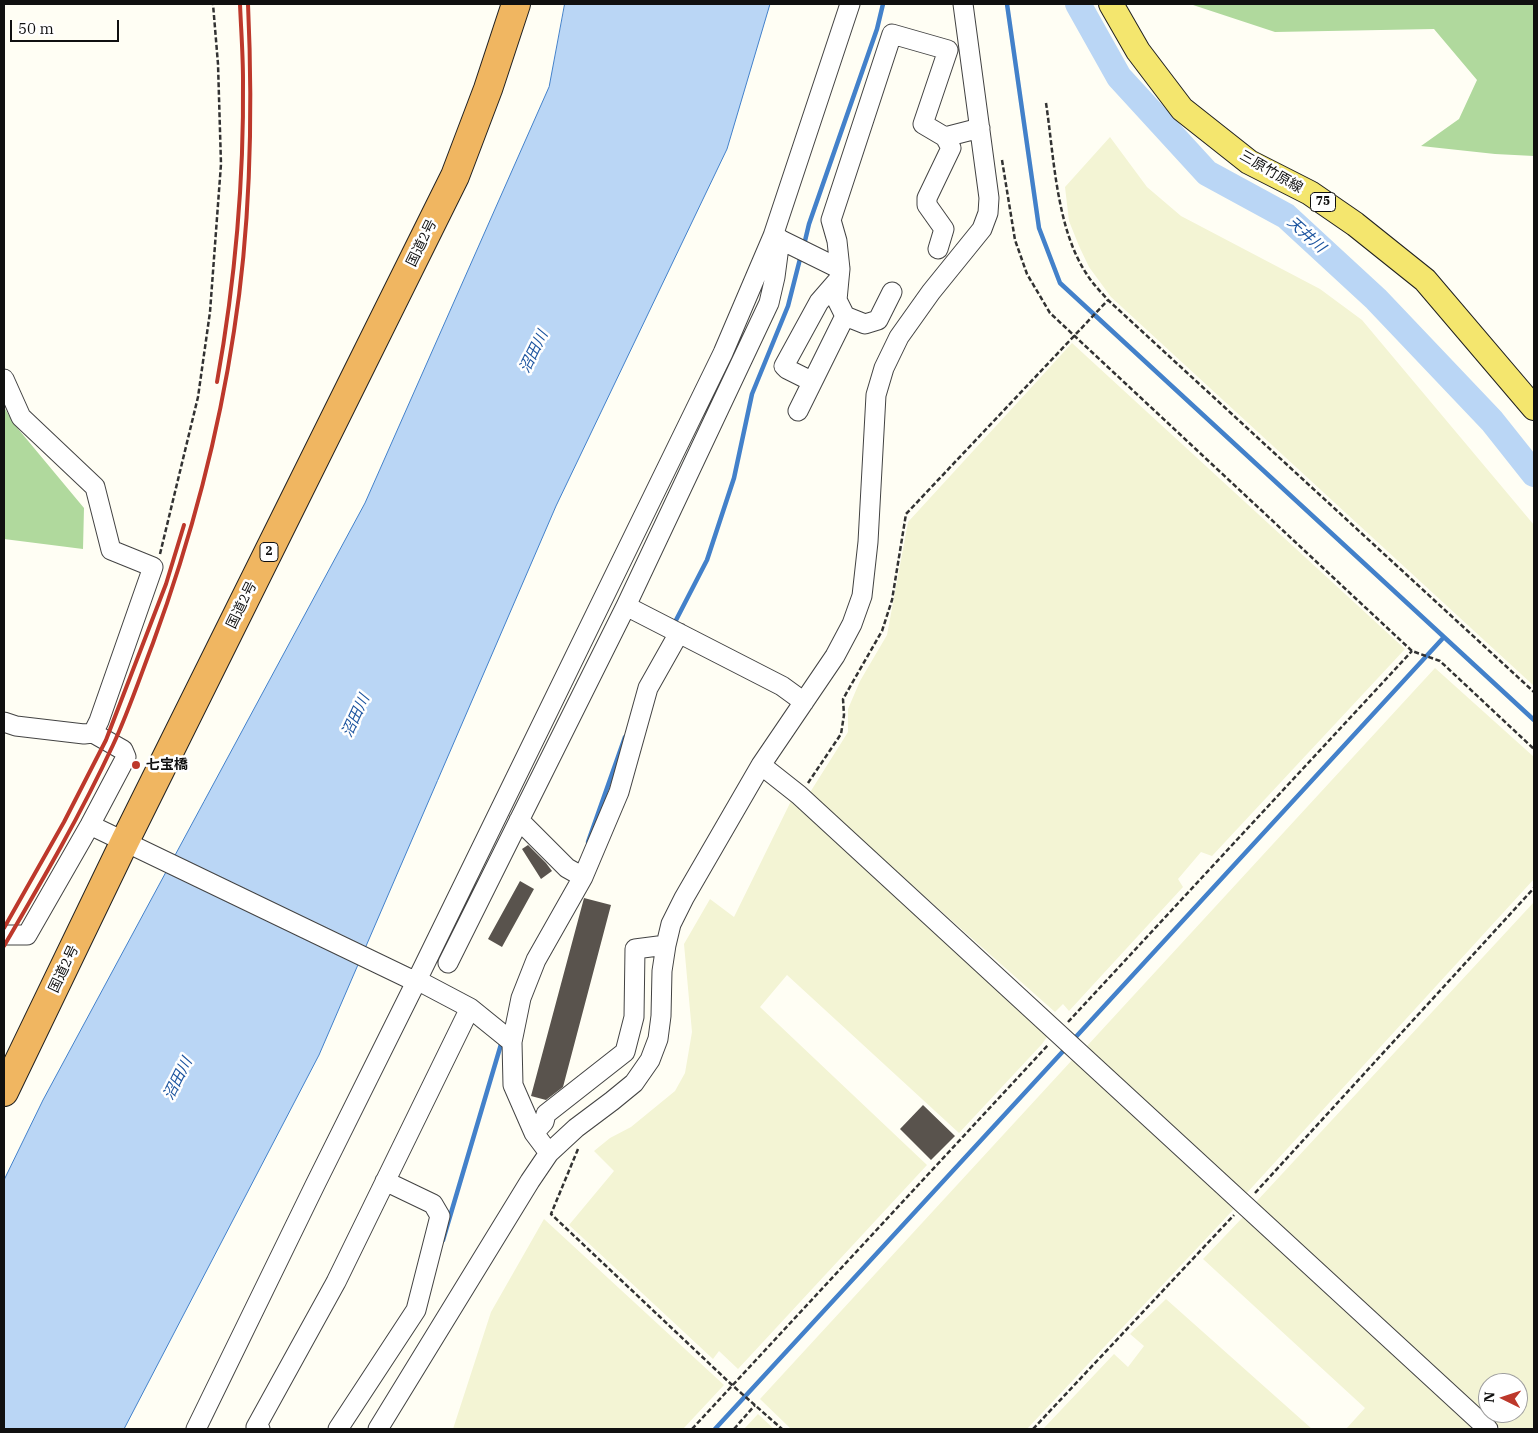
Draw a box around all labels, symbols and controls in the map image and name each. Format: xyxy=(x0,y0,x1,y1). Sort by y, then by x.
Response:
scale bar xyxy=(12,10,121,42)
text: 50 m xyxy=(18,19,54,38)
street label: 三原竹原線 xyxy=(1236,147,1306,197)
road number: 75 xyxy=(1310,192,1336,212)
water label: 天井川 xyxy=(1283,213,1329,257)
street label: 国道2号 xyxy=(403,217,441,269)
water label: 沼田川 xyxy=(516,328,552,376)
road number: 2 xyxy=(260,542,278,562)
street label: 国道2号 xyxy=(223,579,261,631)
water label: 沼田川 xyxy=(338,692,374,740)
place label: 七宝橋 xyxy=(146,757,188,773)
marker: 七宝橋 xyxy=(130,759,142,771)
street label: 国道2号 xyxy=(46,943,82,995)
water label: 沼田川 xyxy=(160,1055,196,1103)
north arrow xyxy=(1478,1373,1528,1423)
text: N xyxy=(1480,1391,1498,1403)

